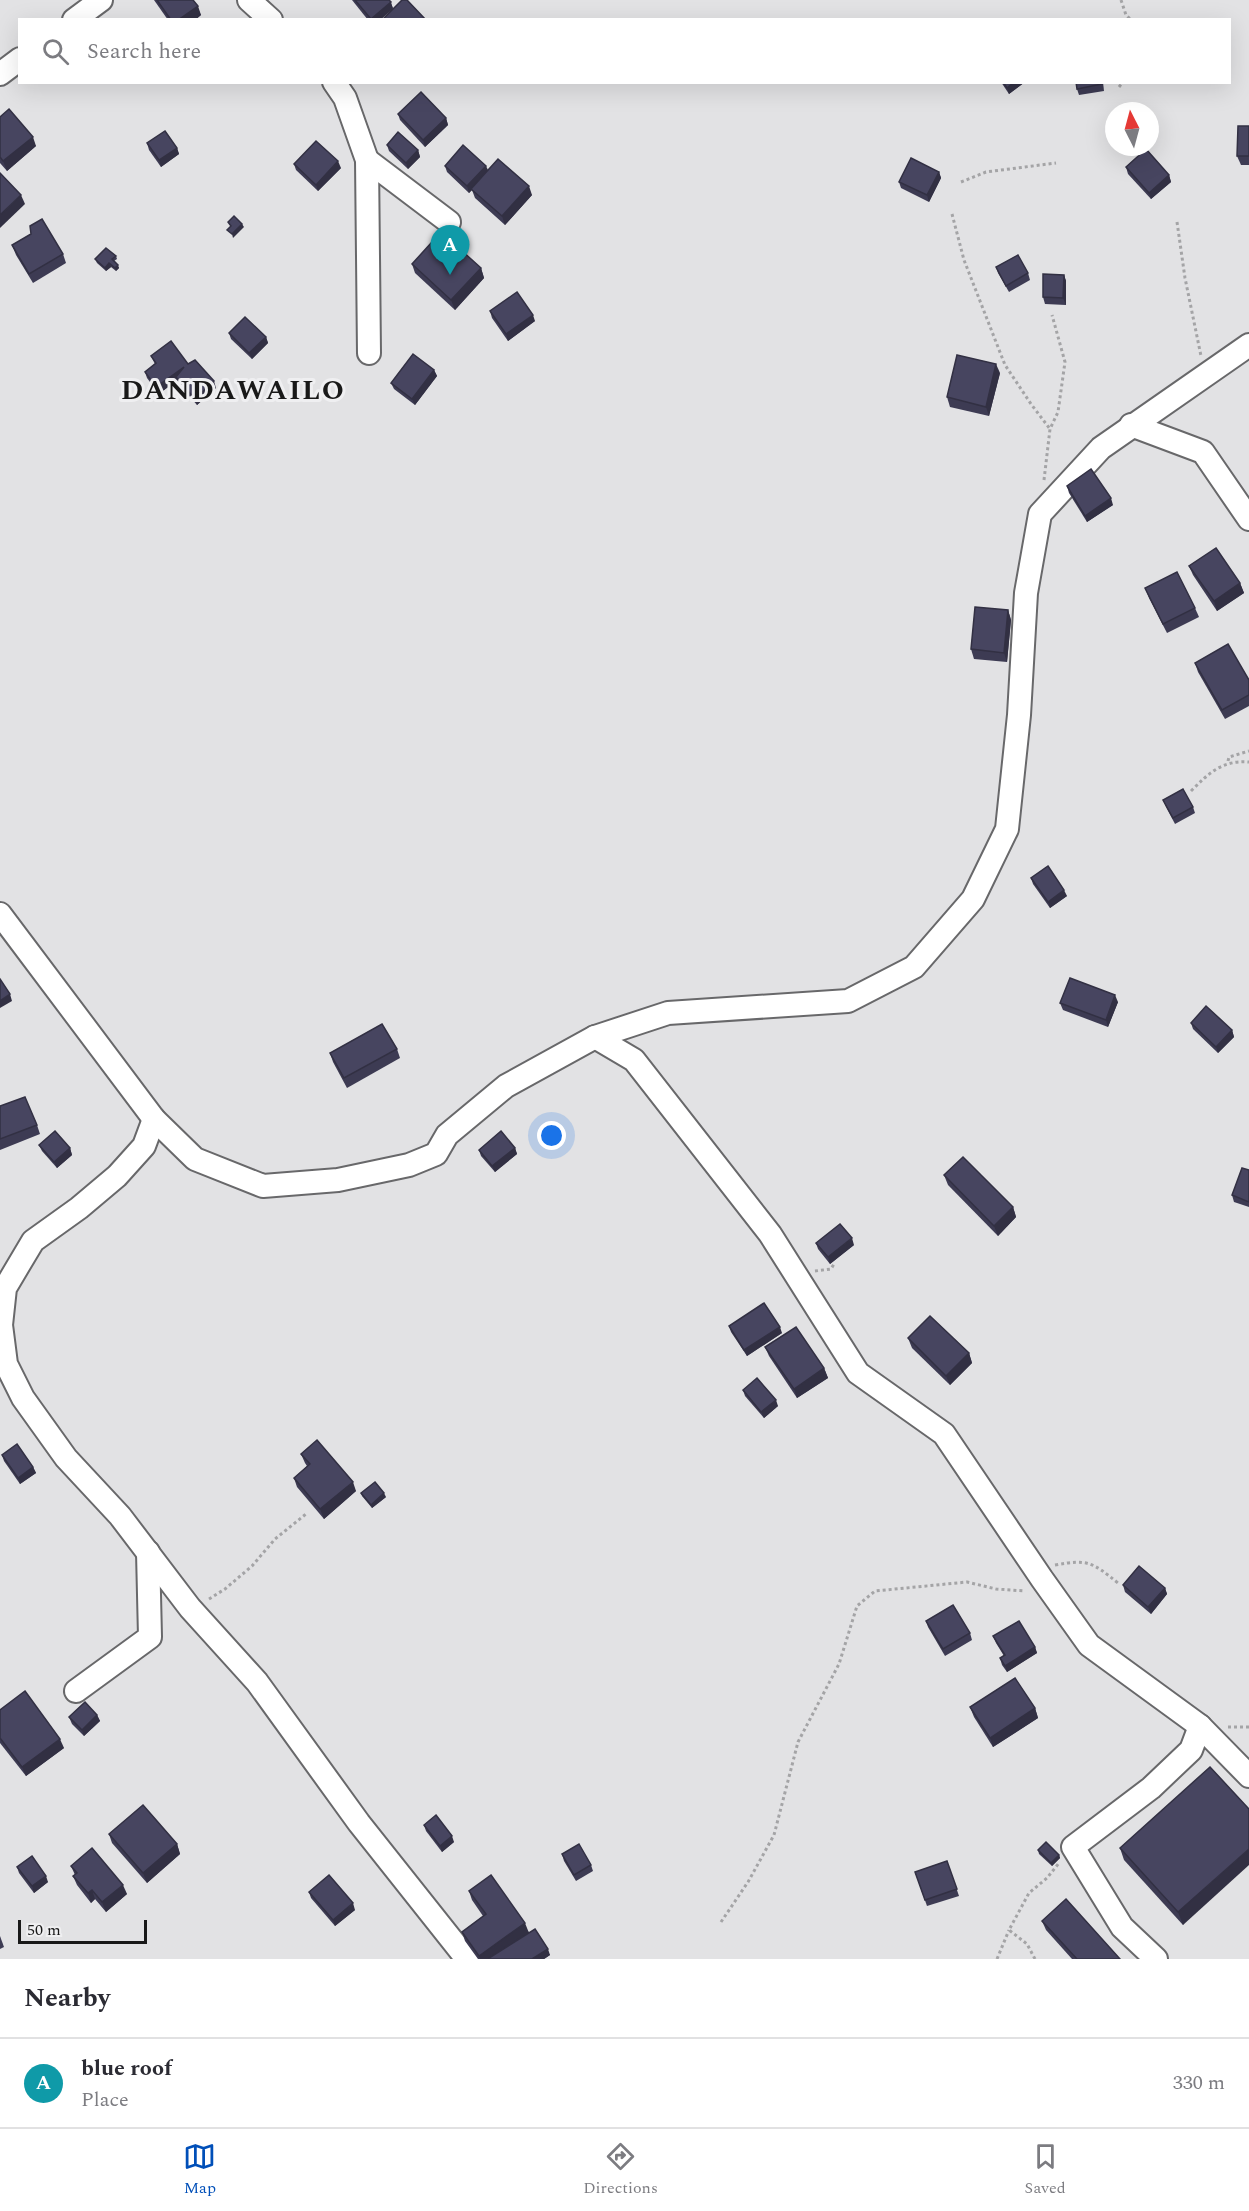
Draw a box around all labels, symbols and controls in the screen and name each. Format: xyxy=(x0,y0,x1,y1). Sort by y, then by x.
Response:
search box xyxy=(18,18,1231,84)
icon: search xyxy=(39,35,72,68)
text: Search here xyxy=(87,35,201,68)
north arrow xyxy=(1105,102,1159,156)
pin: A xyxy=(430,226,470,275)
district label: DANDAWAILO xyxy=(121,369,345,412)
your location xyxy=(537,1121,566,1150)
scale bar xyxy=(18,1917,147,1944)
text: 50 m xyxy=(27,1918,61,1942)
text: Nearby xyxy=(24,1978,110,2018)
text: blue roof xyxy=(81,2052,172,2085)
text: A xyxy=(36,2068,51,2098)
text: 330 m xyxy=(1173,2068,1225,2098)
text: Place xyxy=(81,2085,129,2115)
tab: Map xyxy=(183,2140,216,2200)
tab: Directions xyxy=(583,2140,658,2200)
tab: Saved xyxy=(1025,2140,1066,2200)

